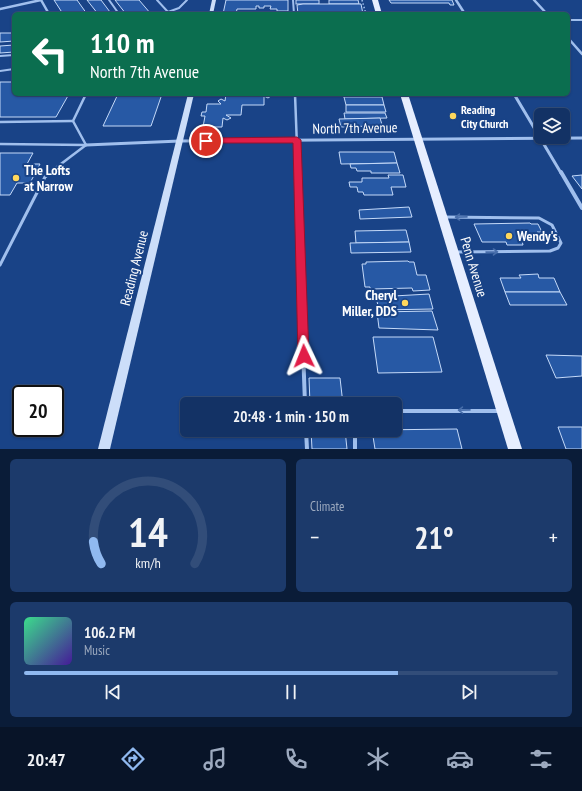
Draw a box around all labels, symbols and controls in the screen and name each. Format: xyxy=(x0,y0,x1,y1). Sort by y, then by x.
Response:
text: 110 m xyxy=(90,24,154,61)
icon: left xyxy=(24,28,76,80)
text: North 7th Avenue xyxy=(90,60,199,83)
place label: Reading City Church xyxy=(461,102,509,131)
map controls xyxy=(534,108,570,144)
button: layers xyxy=(534,108,570,144)
marker: Reading City Church xyxy=(448,111,458,121)
street label: North 7th Avenue xyxy=(312,118,398,138)
pin xyxy=(189,124,223,158)
icon: arrive xyxy=(195,130,217,152)
place label: The Lofts at Narrow xyxy=(24,161,73,195)
marker: The Lofts at Narrow xyxy=(11,173,21,183)
one-way arrow xyxy=(455,213,468,221)
place label: Wendy's xyxy=(516,227,558,245)
street label: Reading Avenue xyxy=(116,228,152,307)
marker: Wendy's xyxy=(504,231,514,241)
street label: Penn Avenue xyxy=(456,235,492,299)
one-way arrow xyxy=(485,248,498,256)
place label: Cheryl Miller, DDS xyxy=(342,286,398,320)
marker: Cheryl Miller, DDS xyxy=(400,298,410,308)
position arrow xyxy=(283,335,325,377)
speed limit sign: 20 xyxy=(12,385,64,437)
one-way arrow xyxy=(458,406,471,414)
text: 20:48 · 1 min · 150 m xyxy=(233,407,349,426)
text: Climate xyxy=(310,498,344,515)
text: 14 xyxy=(128,504,168,557)
text: 21° xyxy=(414,518,454,557)
text: − xyxy=(310,523,319,551)
text: + xyxy=(549,523,558,551)
text: km/h xyxy=(135,552,161,571)
text: 106.2 FM xyxy=(84,623,135,642)
text: Music xyxy=(84,642,110,659)
icon: previous xyxy=(102,681,124,703)
icon: pause xyxy=(280,681,302,703)
icon: next xyxy=(458,681,480,703)
icon: directions xyxy=(119,745,147,773)
icon: music xyxy=(201,745,229,773)
icon: phone xyxy=(282,745,310,773)
icon: climate xyxy=(364,745,392,773)
icon: car xyxy=(446,745,474,773)
icon: filters xyxy=(527,745,555,773)
text: 20:47 xyxy=(27,748,66,771)

